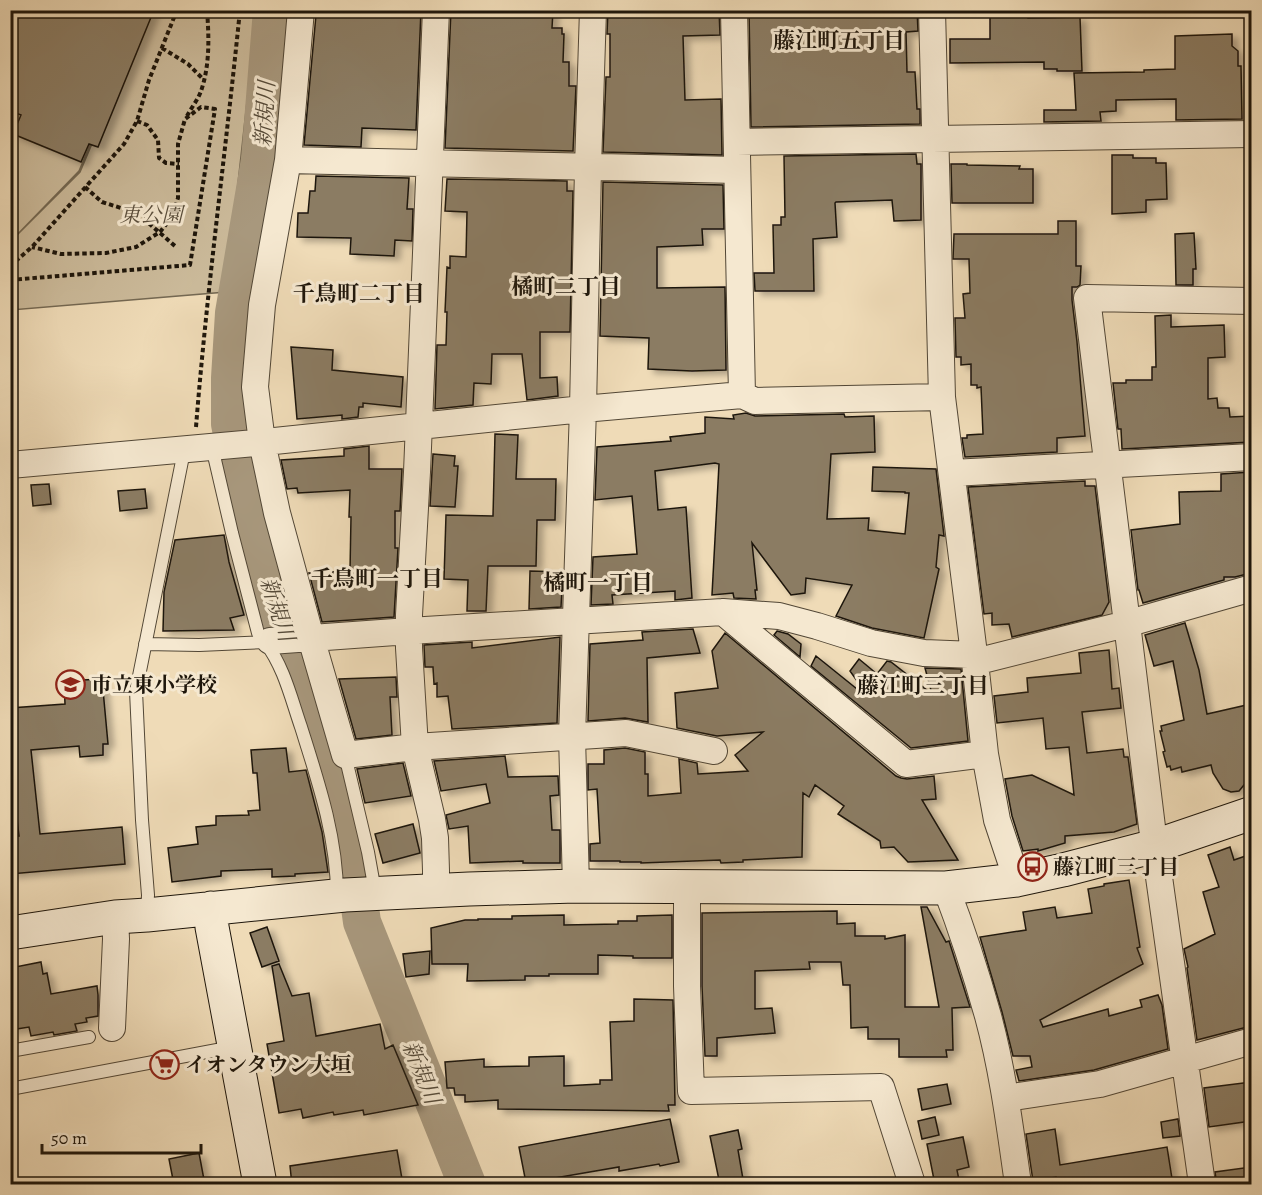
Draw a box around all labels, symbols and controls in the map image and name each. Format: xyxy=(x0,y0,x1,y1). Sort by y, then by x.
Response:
district label: 藤江町五丁目 xyxy=(773,26,905,56)
water label: 新規川 xyxy=(248,78,282,148)
park label: 東公園 xyxy=(120,201,185,229)
district label: 橘町二丁目 xyxy=(511,272,621,302)
district label: 千鳥町二丁目 xyxy=(293,279,425,309)
district label: 千鳥町一丁目 xyxy=(311,564,443,594)
district label: 橘町一丁目 xyxy=(543,568,653,598)
water label: 新規川 xyxy=(253,573,302,647)
school or university icon: 市立東小学校 xyxy=(54,669,86,701)
place label: 市立東小学校 xyxy=(91,671,217,699)
district label: 藤江町三丁目 xyxy=(857,671,989,701)
bus stop icon: 藤江町三丁目 xyxy=(1016,851,1048,883)
place label: 藤江町三丁目 xyxy=(1053,853,1179,881)
water label: 新規川 xyxy=(395,1036,448,1110)
supermarket icon: イオンタウン大垣 xyxy=(148,1049,180,1081)
place label: イオンタウン大垣 xyxy=(185,1051,352,1079)
scale bar xyxy=(42,1117,201,1155)
text: 50 m xyxy=(51,1126,87,1150)

